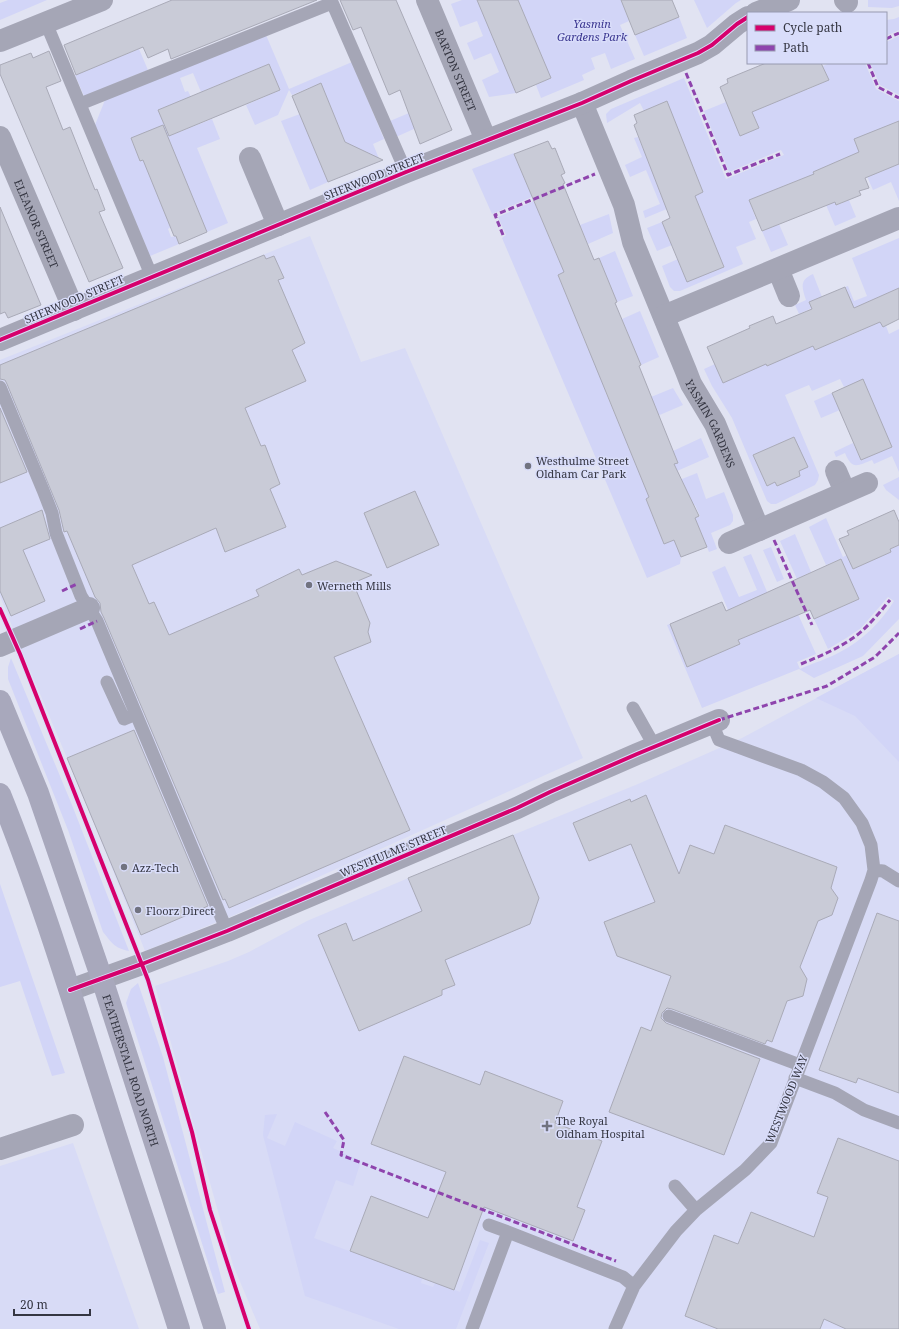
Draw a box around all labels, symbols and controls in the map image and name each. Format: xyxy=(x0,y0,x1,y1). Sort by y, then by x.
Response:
legend xyxy=(747,12,887,64)
park label: Yasmin Gardens Park xyxy=(557,16,628,44)
text: Cycle path xyxy=(783,19,843,36)
street label: BARTON STREET xyxy=(433,27,481,114)
text: Path xyxy=(783,39,809,56)
street label: SHERWOOD STREET xyxy=(322,149,427,203)
street label: ELEANOR STREET xyxy=(11,177,63,270)
street label: SHERWOOD STREET xyxy=(22,271,126,327)
street label: YASMIN GARDENS xyxy=(682,376,740,470)
place label: Westhulme Street Oldham Car Park xyxy=(536,453,629,481)
marker: Westhulme Street Oldham Car Park xyxy=(523,461,533,471)
place label: Werneth Mills xyxy=(317,578,391,593)
marker: Werneth Mills xyxy=(304,580,314,590)
street label: WESTHULME STREET xyxy=(337,822,449,880)
place label: Azz-Tech xyxy=(132,860,179,875)
marker: Azz-Tech xyxy=(119,862,129,872)
place label: Floorz Direct xyxy=(146,903,214,918)
marker: Floorz Direct xyxy=(133,905,143,915)
street label: FEATHERSTALL ROAD NORTH xyxy=(100,992,163,1148)
street label: WESTWOOD WAY xyxy=(761,1053,811,1145)
place label: The Royal Oldham Hospital xyxy=(556,1113,645,1141)
marker: The Royal Oldham Hospital xyxy=(541,1120,553,1132)
scale bar xyxy=(14,1291,90,1317)
text: 20 m xyxy=(20,1296,48,1313)

